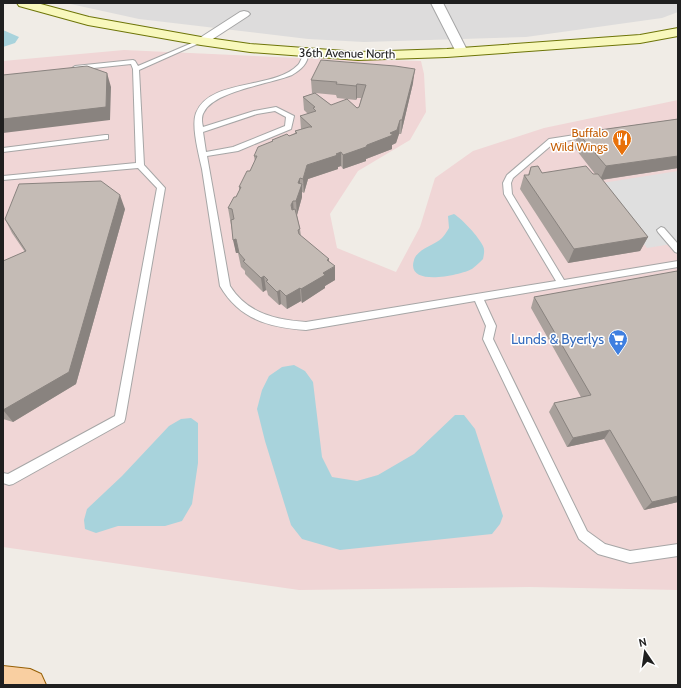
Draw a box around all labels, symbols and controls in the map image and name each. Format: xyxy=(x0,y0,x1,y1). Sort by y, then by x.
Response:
street label: 36th Avenue North xyxy=(299,45,395,61)
place label: Buffalo Wild Wings xyxy=(551,125,608,154)
restaurant icon: Buffalo Wild Wings xyxy=(611,128,633,156)
supermarket icon: Lunds & Byerlys xyxy=(607,328,629,356)
place label: Lunds & Byerlys xyxy=(511,330,604,348)
north arrow xyxy=(625,632,665,672)
text: N xyxy=(637,635,648,650)

